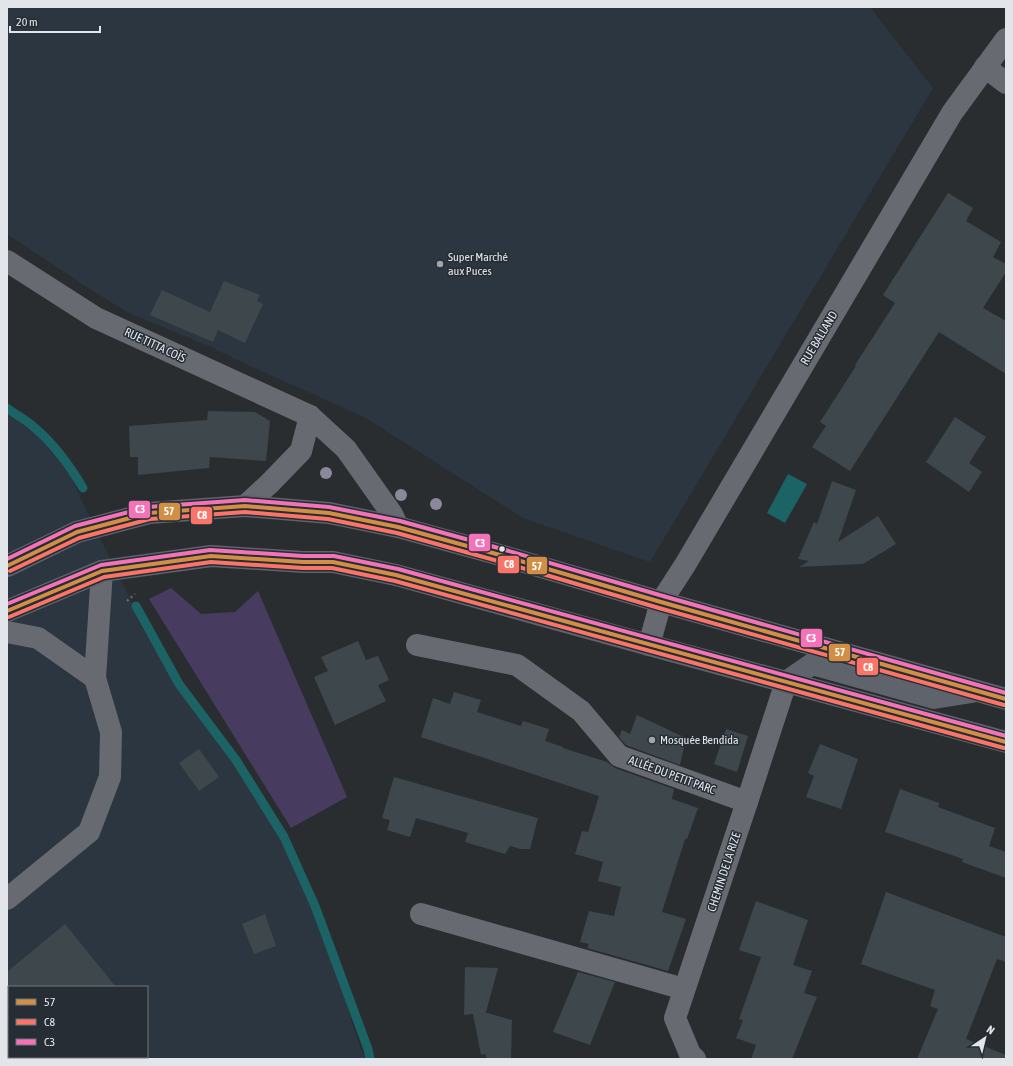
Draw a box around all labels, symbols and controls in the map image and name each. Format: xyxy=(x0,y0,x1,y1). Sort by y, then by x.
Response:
scale bar xyxy=(10,8,100,34)
text: 20 m xyxy=(16,15,38,29)
place label: Super Marché aux Puces xyxy=(448,250,508,278)
marker: Super Marché aux Puces xyxy=(435,259,445,269)
street label: RUE BALLAND xyxy=(797,308,841,367)
street label: RUE TITTA COÏS xyxy=(122,325,188,365)
line badge: C3 xyxy=(128,500,151,519)
line badge: 57 xyxy=(158,502,181,521)
text: C3 xyxy=(135,503,145,515)
text: 57 xyxy=(164,505,174,517)
line badge: C8 xyxy=(190,506,213,525)
text: C8 xyxy=(197,509,207,521)
line badge: C3 xyxy=(468,533,491,552)
text: C3 xyxy=(475,537,485,549)
unlabelled marker xyxy=(497,544,507,554)
line badge: C8 xyxy=(497,555,520,574)
line badge: 57 xyxy=(526,556,548,575)
text: C8 xyxy=(504,558,514,570)
text: 57 xyxy=(532,560,542,572)
line badge: C3 xyxy=(800,628,823,648)
text: C3 xyxy=(806,632,816,644)
line badge: 57 xyxy=(828,643,851,662)
text: 57 xyxy=(835,646,845,658)
line badge: C8 xyxy=(856,657,879,676)
text: C8 xyxy=(863,661,873,673)
place label: Mosquée Bendida xyxy=(660,733,739,747)
marker: Mosquée Bendida xyxy=(647,735,657,745)
street label: ALLÉE DU PETIT PARC xyxy=(627,753,718,797)
street label: CHEMIN DE LA RIZE xyxy=(705,831,743,913)
legend xyxy=(8,986,148,1058)
text: 57 xyxy=(44,995,56,1009)
text: C8 xyxy=(44,1015,55,1029)
north arrow xyxy=(965,1018,1005,1058)
text: N xyxy=(985,1023,997,1037)
text: C3 xyxy=(44,1035,55,1049)

